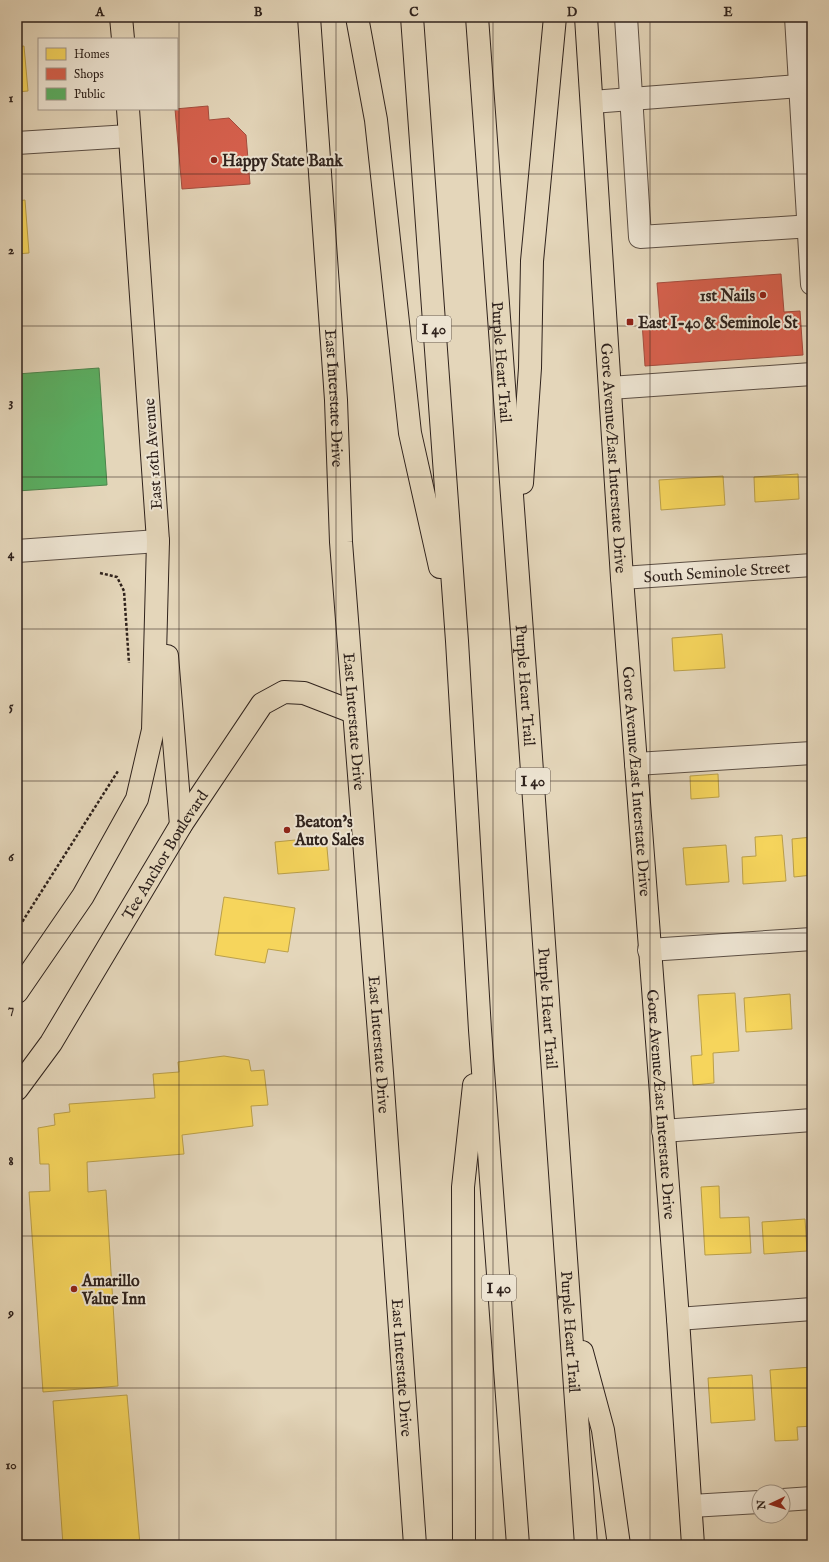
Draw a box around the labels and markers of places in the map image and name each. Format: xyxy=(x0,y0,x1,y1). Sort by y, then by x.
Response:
place label: Happy State Bank xyxy=(222,152,343,172)
marker: Happy State Bank xyxy=(209,155,219,165)
place label: 1st Nails xyxy=(700,287,755,307)
marker: 1st Nails xyxy=(758,290,768,300)
place label: East I-40 & Seminole St xyxy=(638,314,798,334)
marker: East I-40 & Seminole St xyxy=(625,317,635,327)
place label: Beaton’s Auto Sales xyxy=(294,813,364,851)
marker: Beaton’s Auto Sales xyxy=(282,825,292,835)
place label: Amarillo Value Inn xyxy=(81,1272,146,1310)
marker: Amarillo Value Inn xyxy=(69,1284,79,1294)

